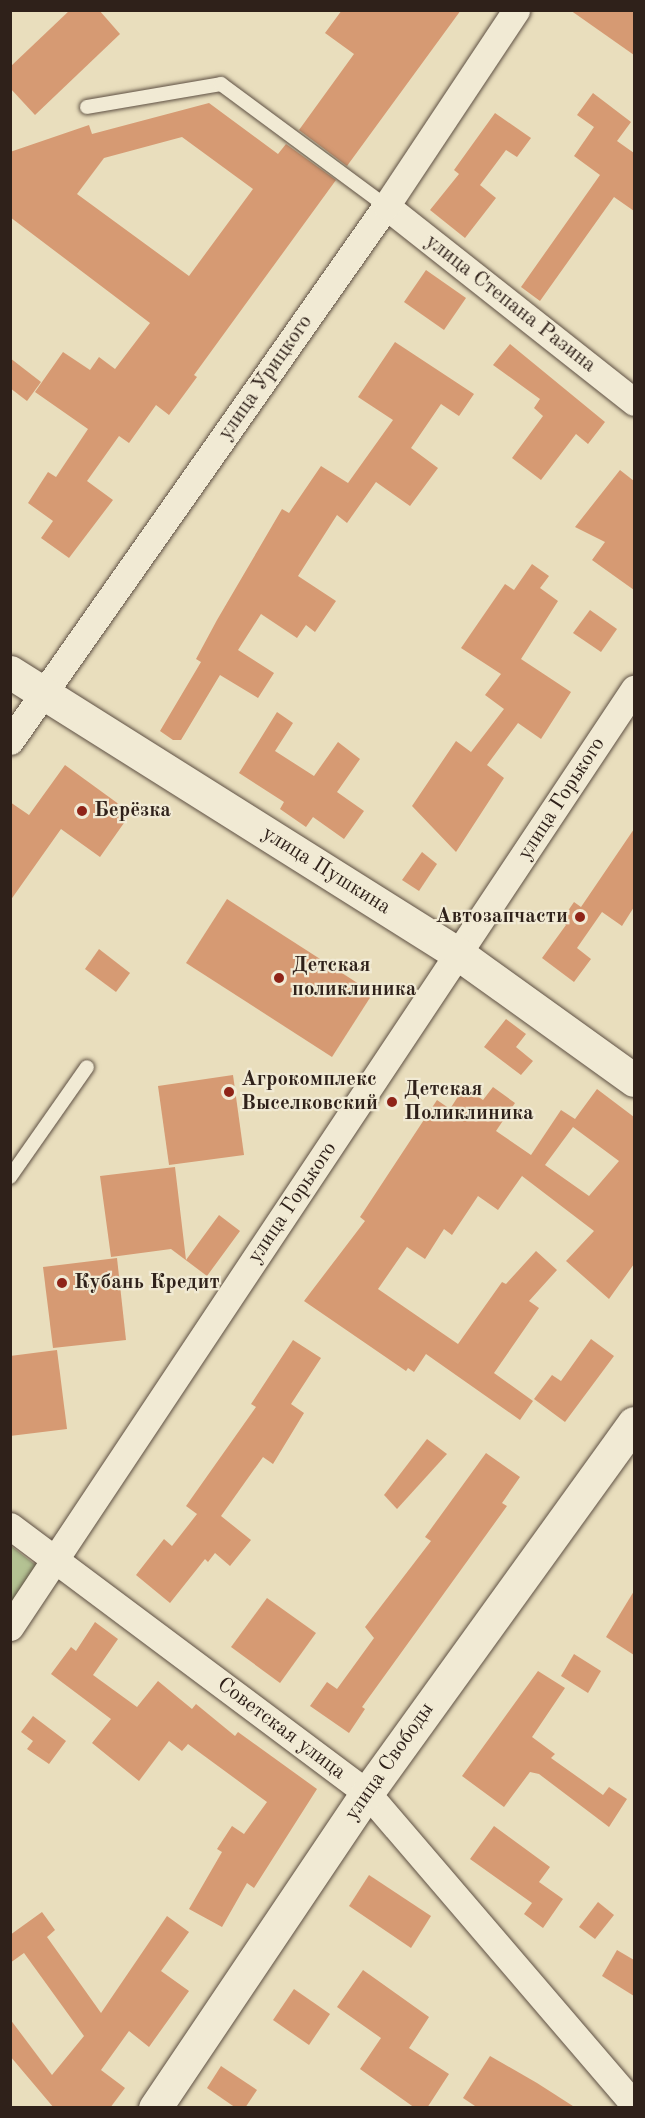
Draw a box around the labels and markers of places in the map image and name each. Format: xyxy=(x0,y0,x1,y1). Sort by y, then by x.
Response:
place label: Берёзка xyxy=(94,798,171,824)
marker: Берёзка xyxy=(75,804,89,818)
place label: Автозапчасти xyxy=(436,904,568,930)
marker: Автозапчасти xyxy=(573,910,587,924)
place label: Детская поликлиника xyxy=(292,953,416,1003)
marker: Детская поликлиника xyxy=(270,969,288,987)
place label: Агрокомплекс Выселковский xyxy=(241,1067,378,1117)
place label: Детская Поликлиника xyxy=(404,1077,534,1127)
marker: Агрокомплекс Выселковский xyxy=(222,1085,236,1099)
marker: Детская Поликлиника xyxy=(385,1095,399,1109)
place label: Кубань Кредит xyxy=(74,1270,220,1296)
marker: Кубань Кредит xyxy=(55,1276,69,1290)

